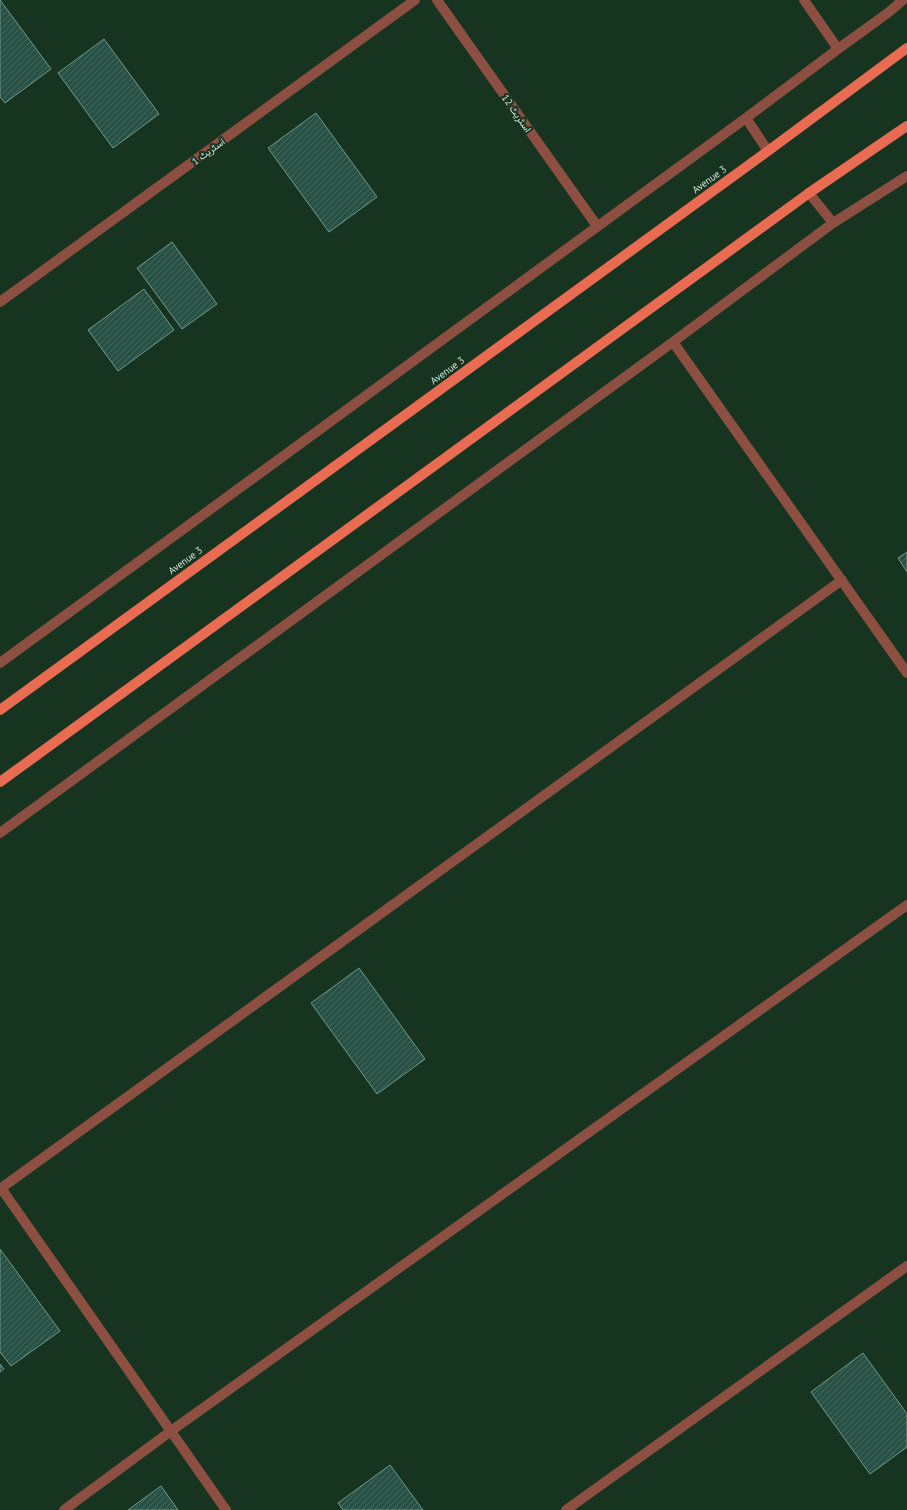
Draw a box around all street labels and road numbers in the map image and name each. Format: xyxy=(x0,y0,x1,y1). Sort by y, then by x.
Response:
street label: اسٹریٹ 12 xyxy=(499,92,534,135)
street label: اسٹریٹ 1 xyxy=(189,135,227,168)
street label: Avenue 3 xyxy=(690,163,729,196)
street label: Avenue 3 xyxy=(428,354,467,387)
street label: Avenue 3 xyxy=(166,544,205,577)

